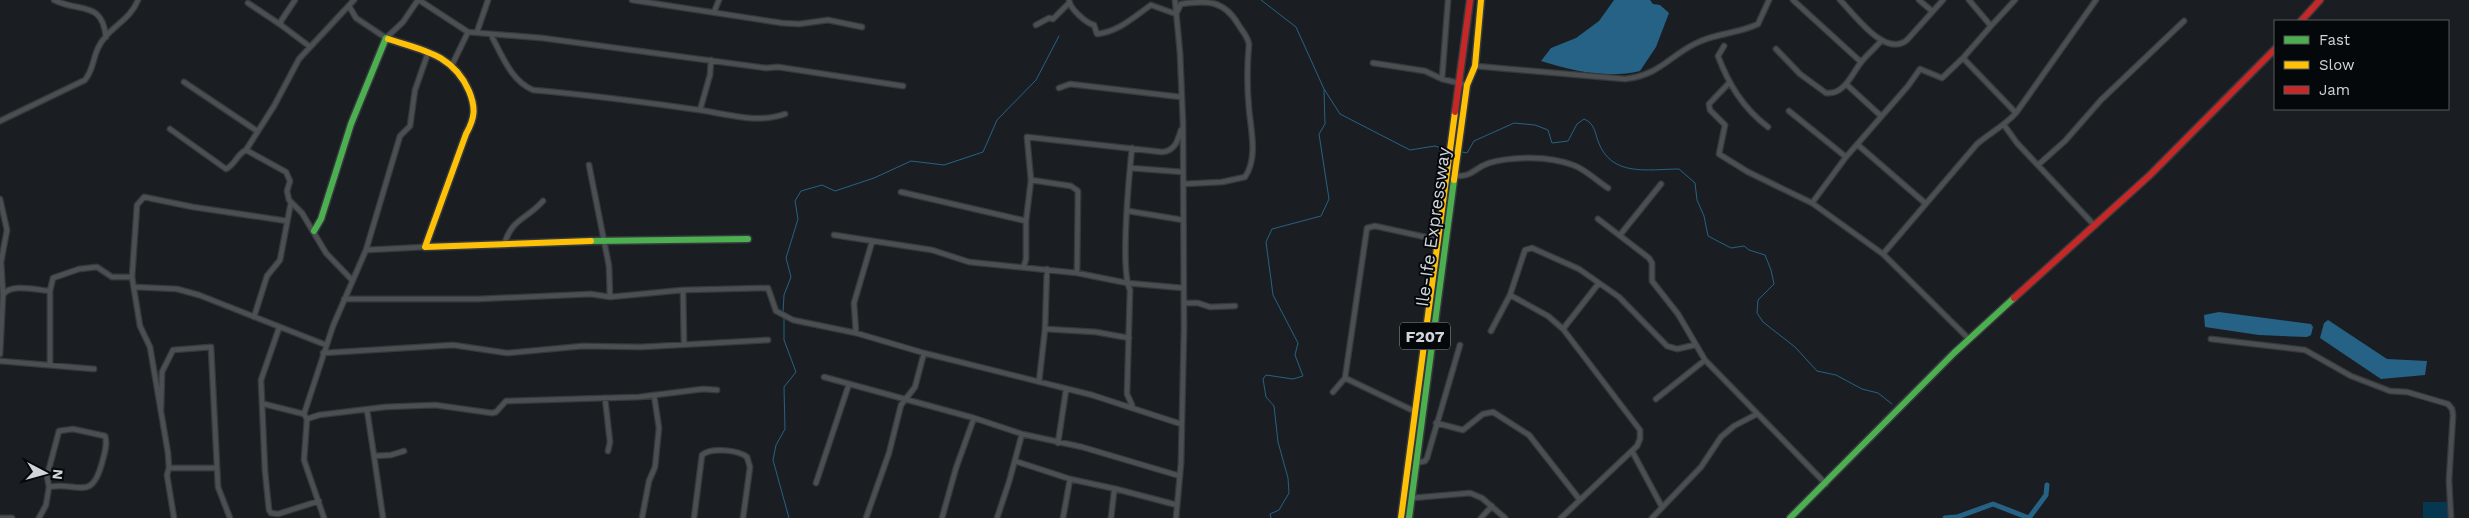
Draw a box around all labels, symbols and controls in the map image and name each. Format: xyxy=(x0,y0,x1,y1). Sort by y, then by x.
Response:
legend xyxy=(2274,20,2449,110)
text: Fast xyxy=(2319,31,2351,49)
text: Slow xyxy=(2319,56,2355,74)
text: Jam xyxy=(2319,81,2350,99)
street label: Ile-Ife Expressway xyxy=(1411,145,1454,308)
road number: F207 xyxy=(1400,322,1450,350)
north arrow xyxy=(20,448,70,498)
text: N xyxy=(49,468,66,480)

